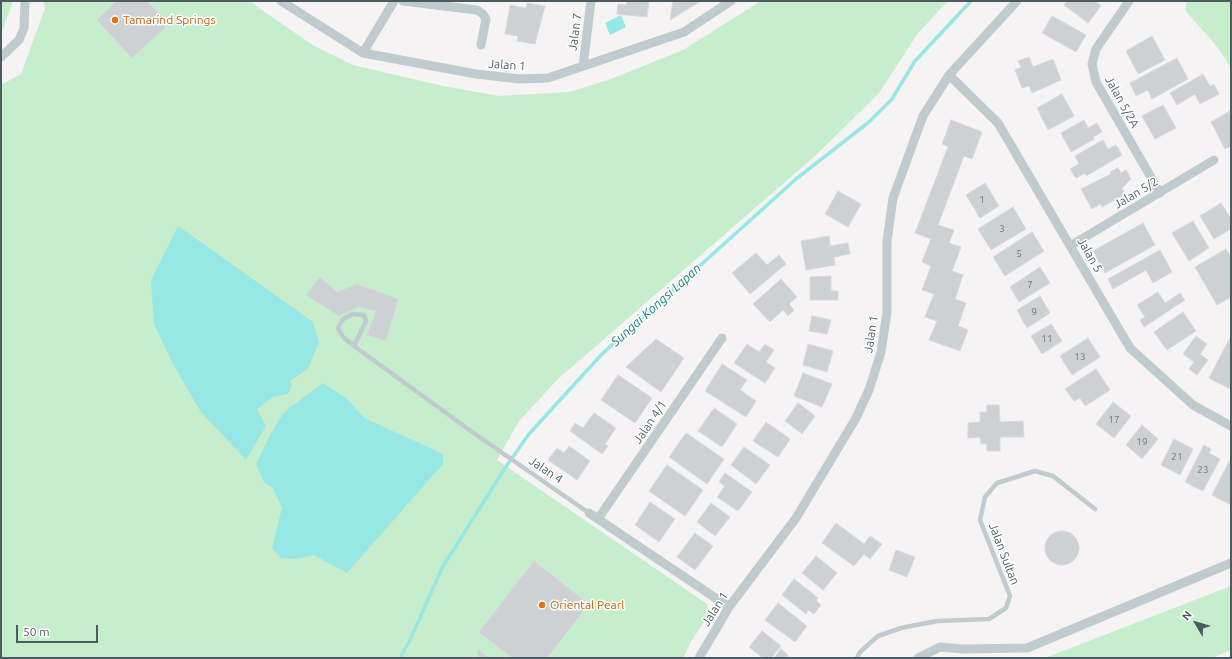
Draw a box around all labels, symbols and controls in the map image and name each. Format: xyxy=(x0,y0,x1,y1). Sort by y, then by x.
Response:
street label: Jalan 7 xyxy=(565,12,585,52)
place label: Tamarind Springs xyxy=(123,13,216,27)
marker: Tamarind Springs xyxy=(110,15,120,25)
street label: Jalan 1 xyxy=(488,56,526,74)
street label: Jalan 5/2A xyxy=(1102,74,1142,130)
street label: Jalan 5/2 xyxy=(1111,174,1161,212)
house number: 1 xyxy=(979,194,985,206)
house number: 3 xyxy=(999,223,1005,235)
street label: Jalan 5 xyxy=(1074,235,1106,275)
house number: 5 xyxy=(1016,248,1022,260)
water label: Sungai Kongsi Lapan xyxy=(608,260,704,350)
house number: 7 xyxy=(1027,279,1033,291)
house number: 9 xyxy=(1031,306,1037,318)
street label: Jalan 1 xyxy=(861,314,881,354)
house number: 11 xyxy=(1041,333,1053,345)
house number: 13 xyxy=(1074,351,1086,363)
street label: Jalan 4/1 xyxy=(630,398,670,446)
house number: 17 xyxy=(1108,414,1120,426)
house number: 19 xyxy=(1136,436,1148,448)
house number: 21 xyxy=(1171,451,1183,463)
street label: Jalan 4 xyxy=(526,453,566,487)
house number: 23 xyxy=(1197,464,1209,476)
street label: Jalan Sultan xyxy=(986,521,1022,587)
street label: Jalan 1 xyxy=(699,589,731,629)
place label: Oriental Pearl xyxy=(550,598,624,612)
marker: Oriental Pearl xyxy=(537,600,547,610)
north arrow xyxy=(1176,603,1216,643)
text: N xyxy=(1179,609,1194,623)
scale bar xyxy=(18,617,100,643)
text: 50 m xyxy=(23,625,50,638)

